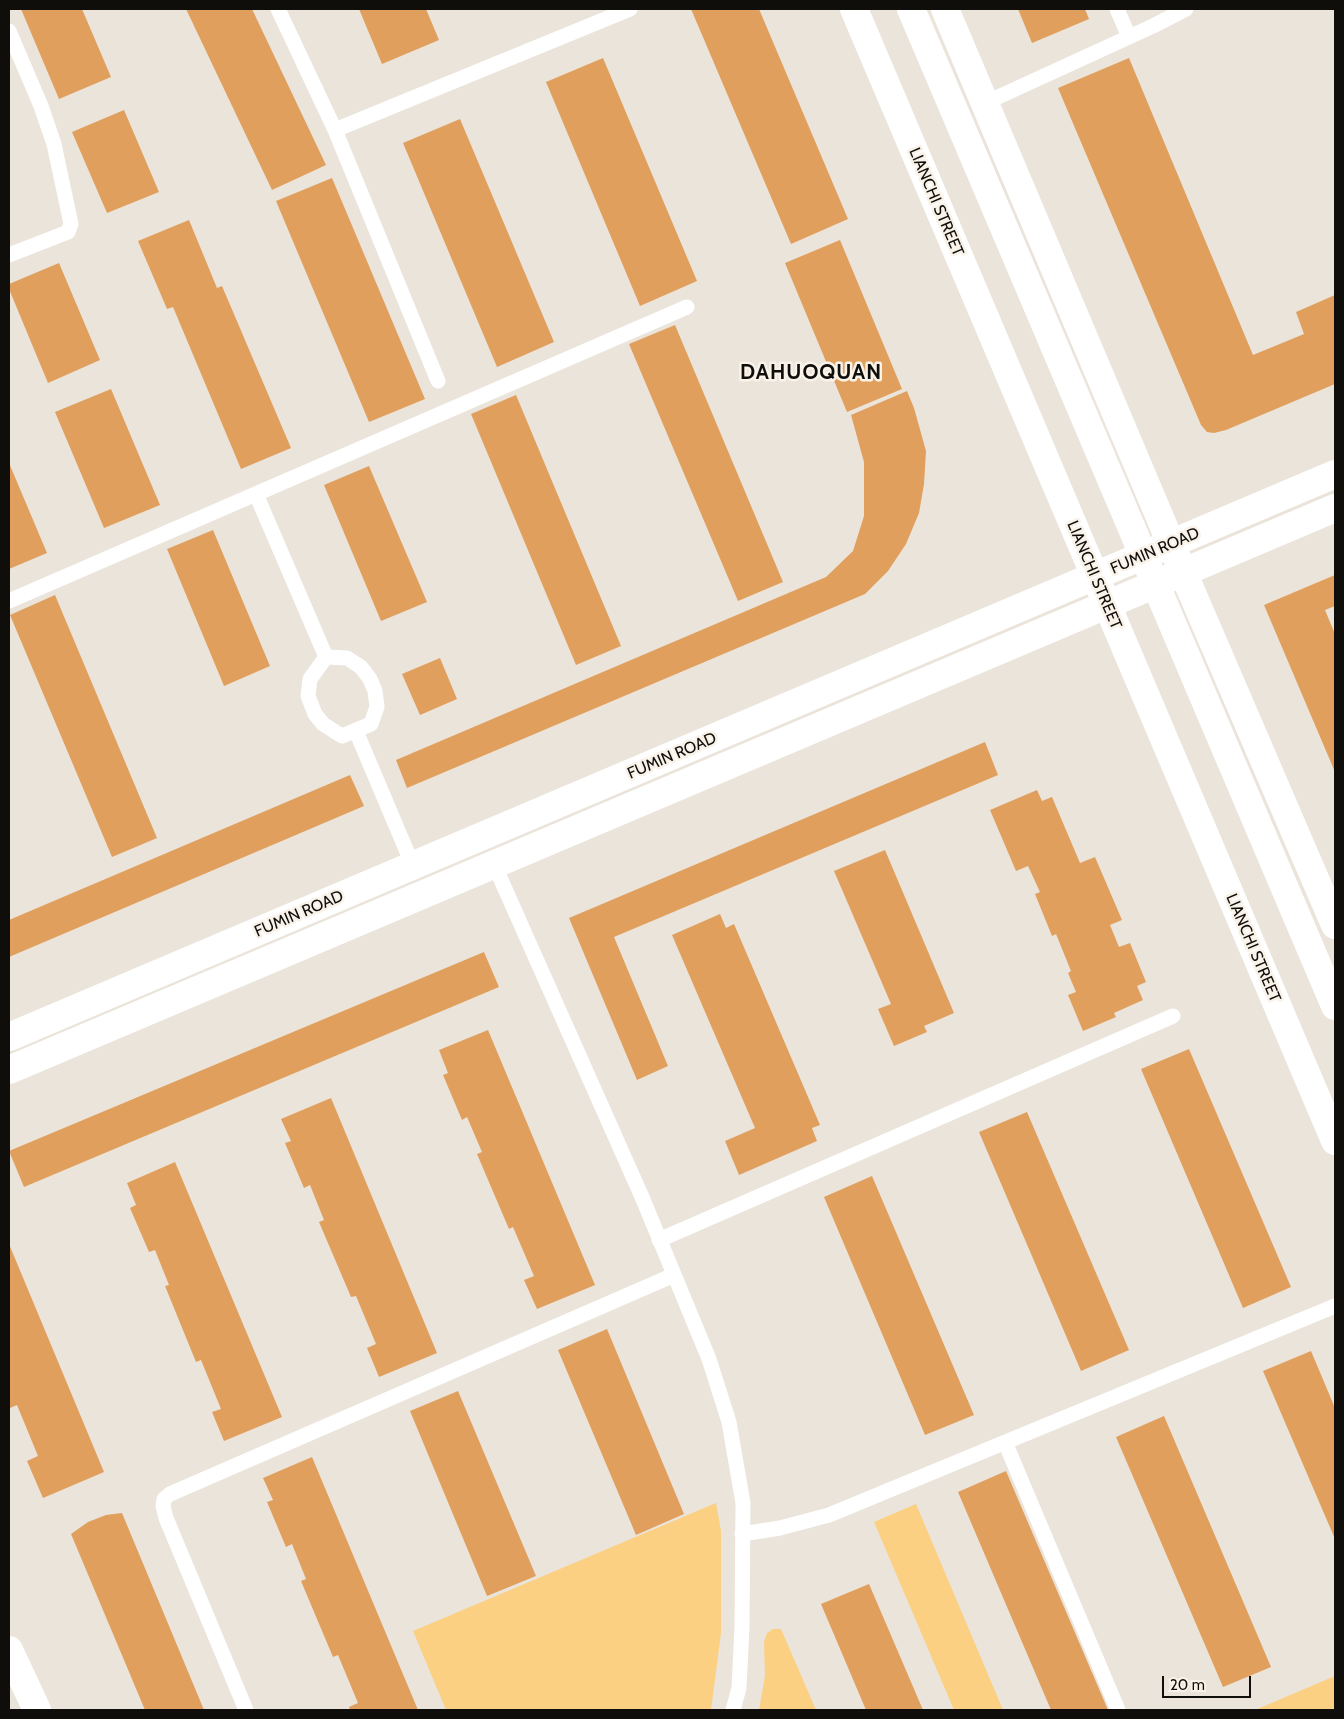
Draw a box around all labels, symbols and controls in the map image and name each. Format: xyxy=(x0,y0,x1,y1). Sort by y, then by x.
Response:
street label: LIANCHI STREET xyxy=(905,145,967,259)
district label: DAHUOQUAN xyxy=(739,360,883,386)
street label: LIANCHI STREET xyxy=(1063,518,1125,632)
street label: FUMIN ROAD xyxy=(1108,524,1202,578)
street label: FUMIN ROAD xyxy=(625,729,719,783)
street label: FUMIN ROAD xyxy=(252,887,346,941)
street label: LIANCHI STREET xyxy=(1222,891,1284,1005)
scale bar xyxy=(1164,1666,1253,1698)
text: 20 m xyxy=(1170,1676,1205,1694)

